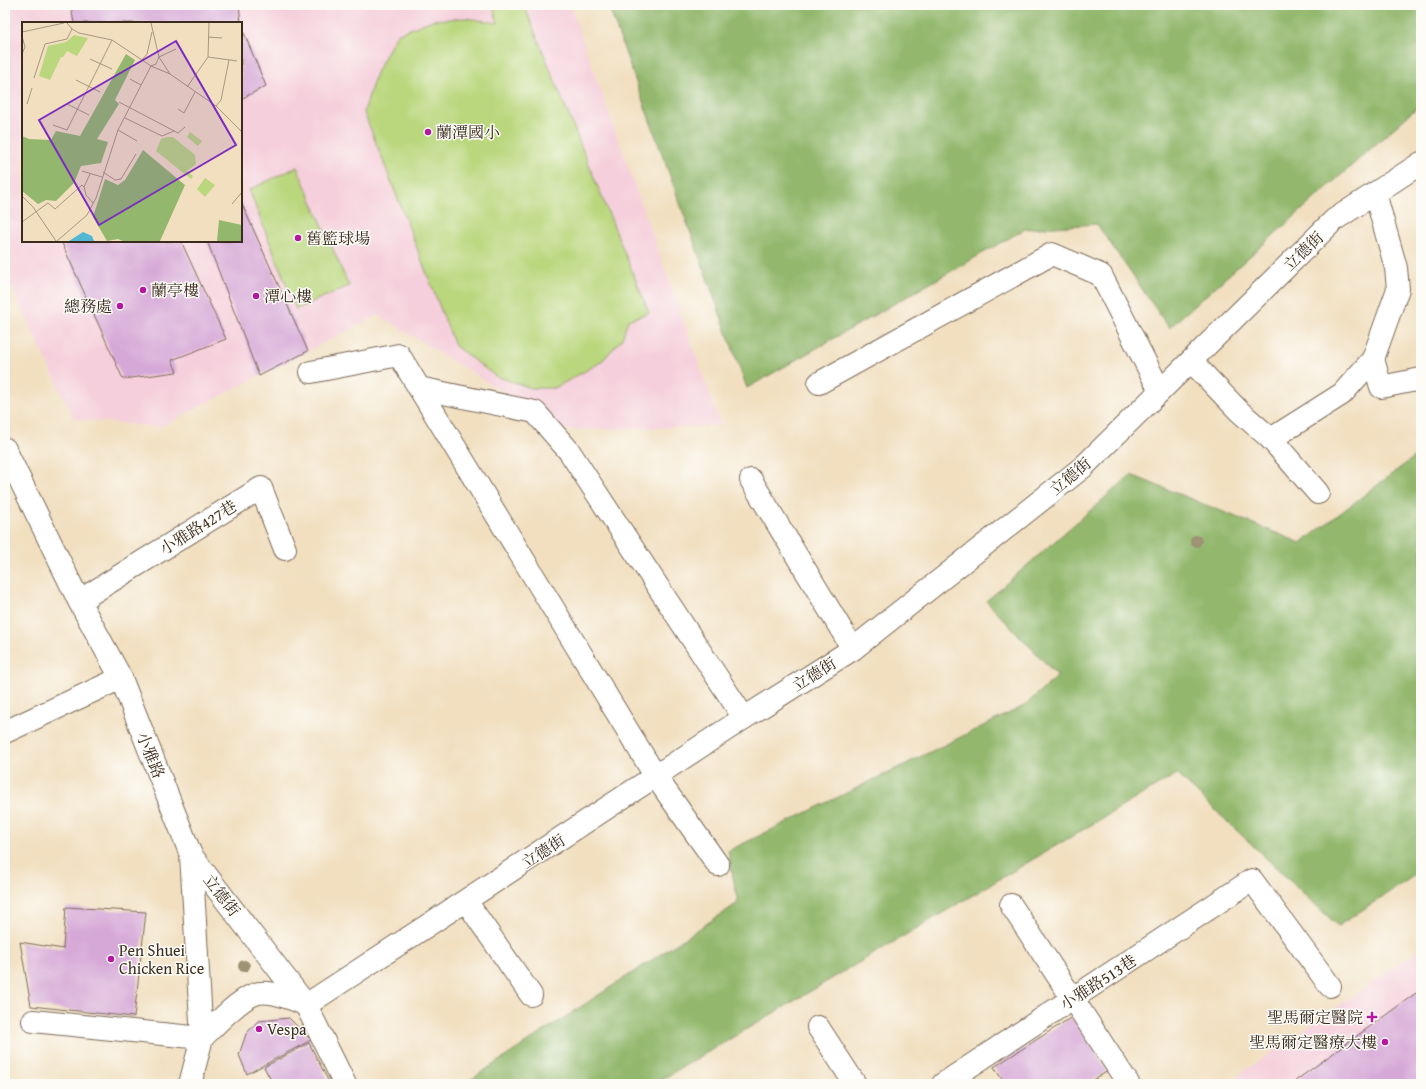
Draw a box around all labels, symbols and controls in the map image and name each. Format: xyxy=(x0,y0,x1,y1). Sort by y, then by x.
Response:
inset map xyxy=(22,22,242,242)
place label: 蘭潭國小 xyxy=(436,120,500,144)
marker: 蘭潭國小 xyxy=(423,127,433,137)
place label: 舊籃球場 xyxy=(306,226,370,250)
street label: 立德街 xyxy=(1277,226,1329,276)
marker: 舊籃球場 xyxy=(293,233,303,243)
place label: 蘭亭樓 xyxy=(151,278,199,302)
place label: 潭心樓 xyxy=(264,284,312,308)
marker: 蘭亭樓 xyxy=(138,285,148,295)
marker: 潭心樓 xyxy=(251,291,261,301)
place label: 總務處 xyxy=(64,294,112,318)
marker: 總務處 xyxy=(115,301,125,311)
street label: 立德街 xyxy=(1044,451,1096,501)
street label: 小雅路427巷 xyxy=(155,494,241,560)
street label: 立德街 xyxy=(787,651,841,697)
street label: 小雅路 xyxy=(131,728,171,782)
street label: 立德街 xyxy=(516,828,570,874)
street label: 立德街 xyxy=(198,869,246,921)
place label: Pen Shuei Chicken Rice xyxy=(119,938,204,980)
street label: 小雅路513巷 xyxy=(1055,948,1141,1016)
marker: Pen Shuei Chicken Rice xyxy=(106,954,116,964)
place label: 聖馬爾定醫院 xyxy=(1267,1005,1363,1029)
marker: 聖馬爾定醫院 xyxy=(1366,1011,1378,1023)
place label: Vespa xyxy=(267,1017,307,1041)
marker: Vespa xyxy=(254,1024,264,1034)
place label: 聖馬爾定醫療大樓 xyxy=(1249,1030,1377,1054)
marker: 聖馬爾定醫療大樓 xyxy=(1380,1037,1390,1047)

